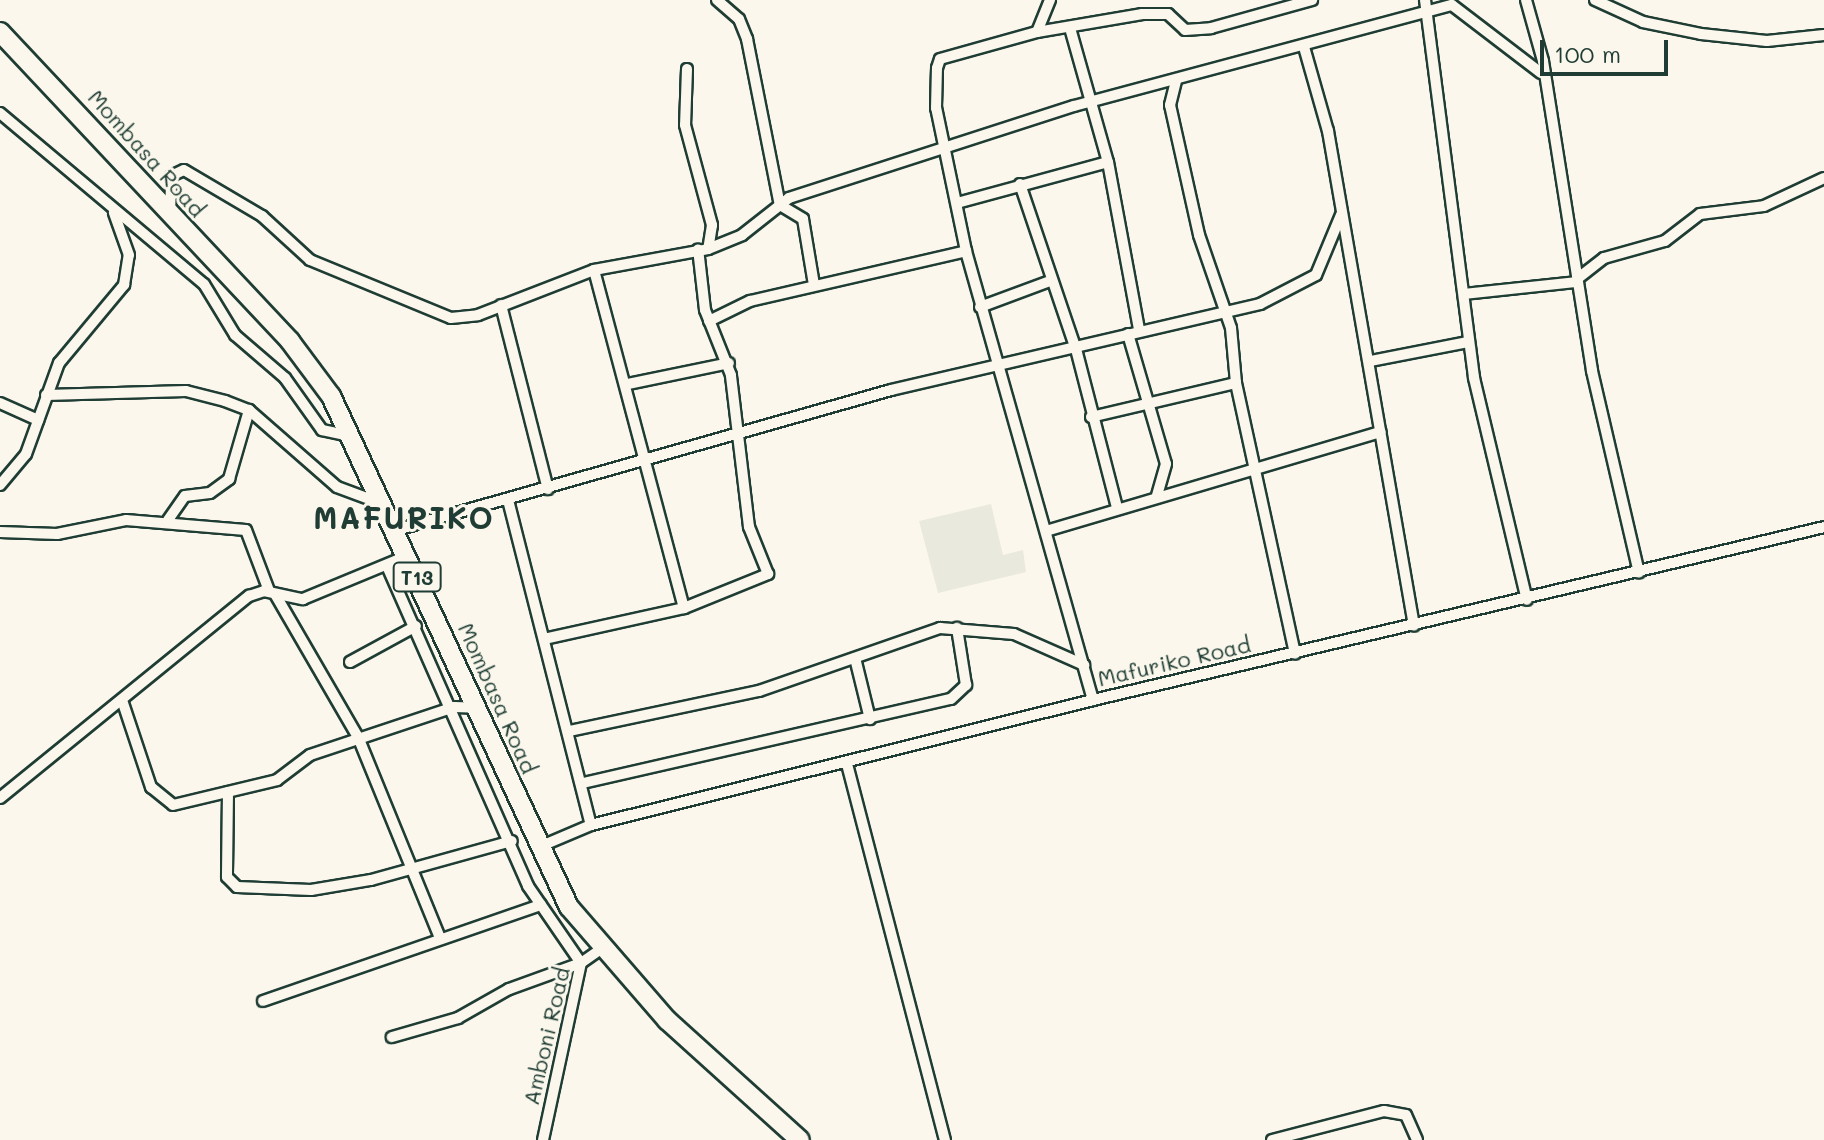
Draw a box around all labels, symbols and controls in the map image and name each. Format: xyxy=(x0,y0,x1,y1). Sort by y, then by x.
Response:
scale bar xyxy=(1544,24,1672,74)
text: 100 m xyxy=(1554,38,1621,69)
street label: Mombasa Road xyxy=(83,84,211,222)
district label: MAFURIKO xyxy=(313,499,495,535)
road number: T13 xyxy=(391,561,443,593)
street label: Mombasa Road xyxy=(453,619,543,777)
street label: Mafuriko Road xyxy=(1095,631,1253,691)
street label: Amboni Road xyxy=(517,965,575,1107)

